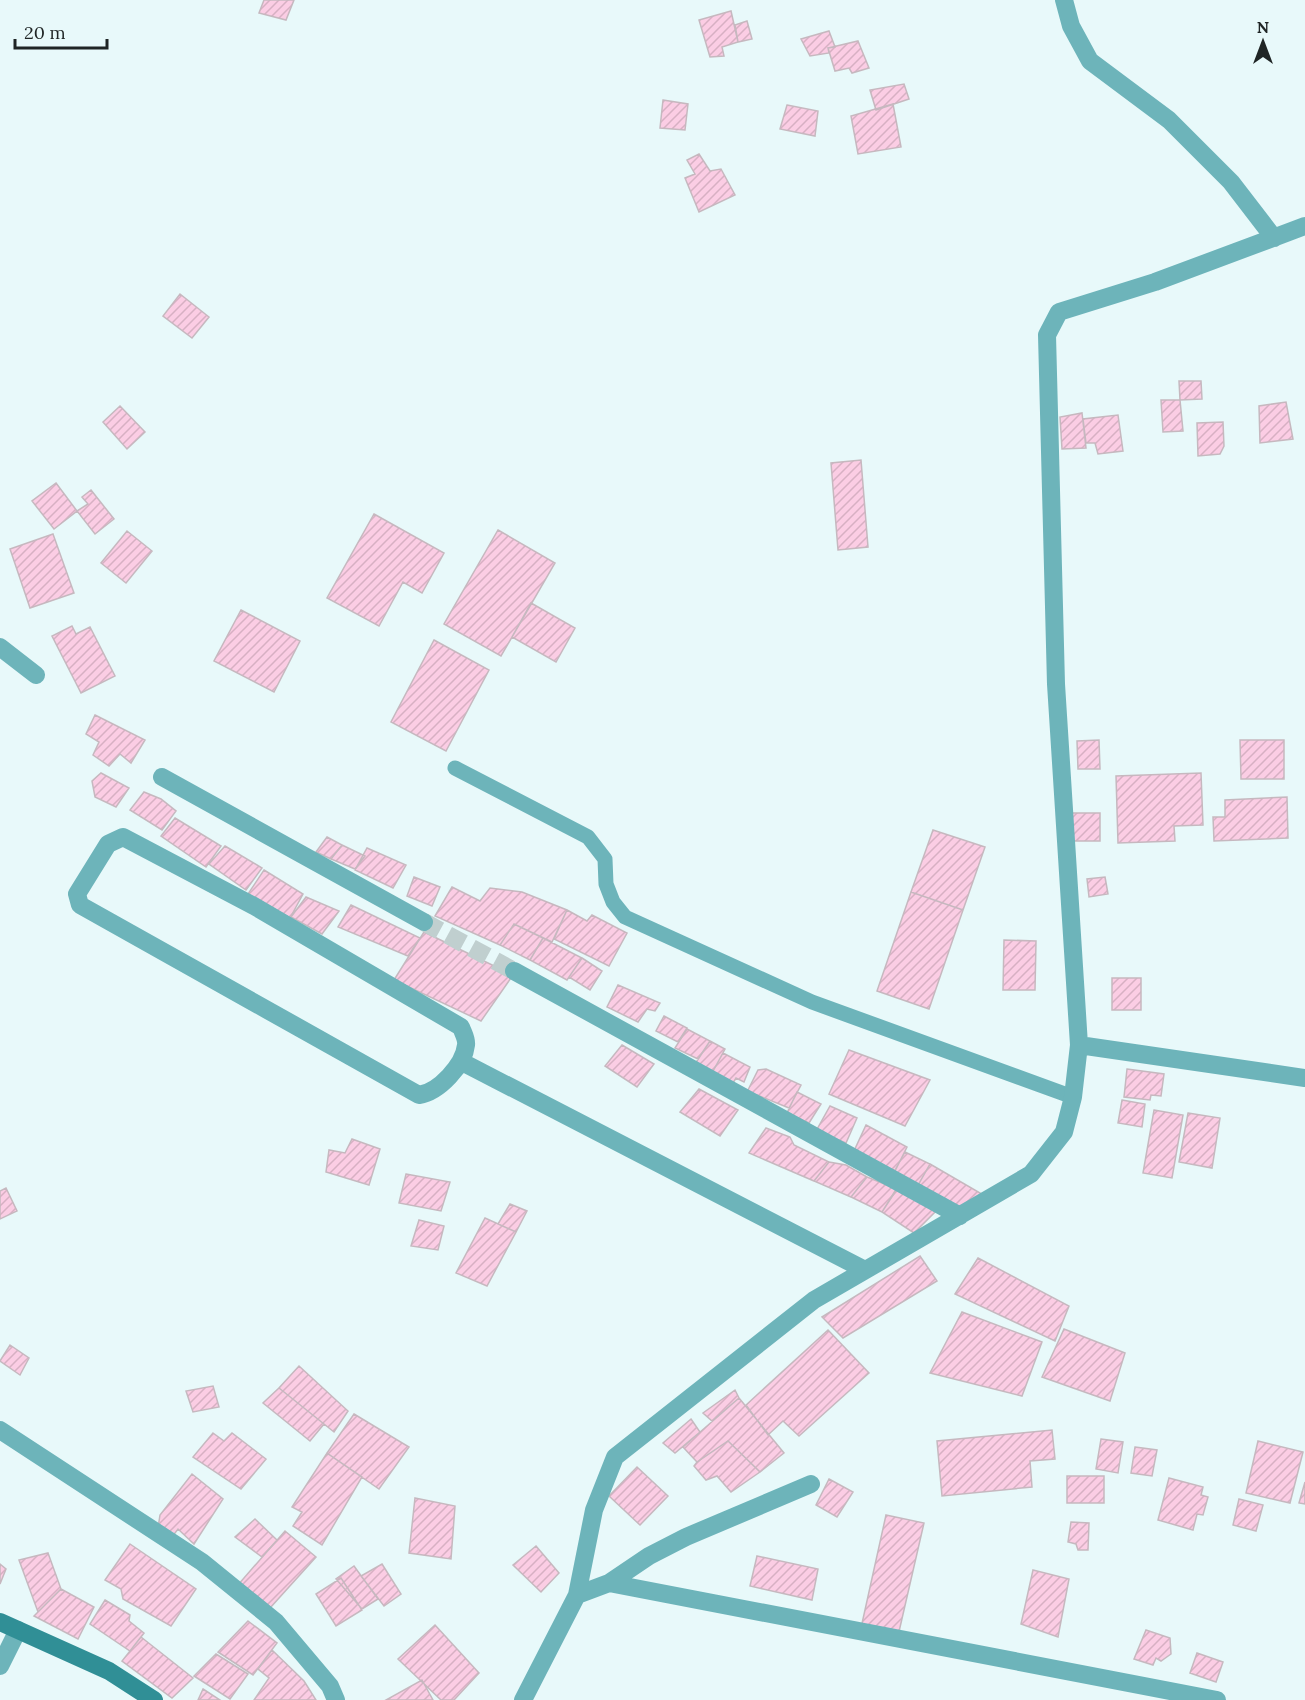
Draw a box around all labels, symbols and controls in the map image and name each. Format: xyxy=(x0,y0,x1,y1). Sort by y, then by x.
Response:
scale bar xyxy=(15,12,106,50)
north arrow xyxy=(1233,12,1293,72)
text: N xyxy=(1257,17,1269,37)
text: 20 m xyxy=(24,21,66,44)

